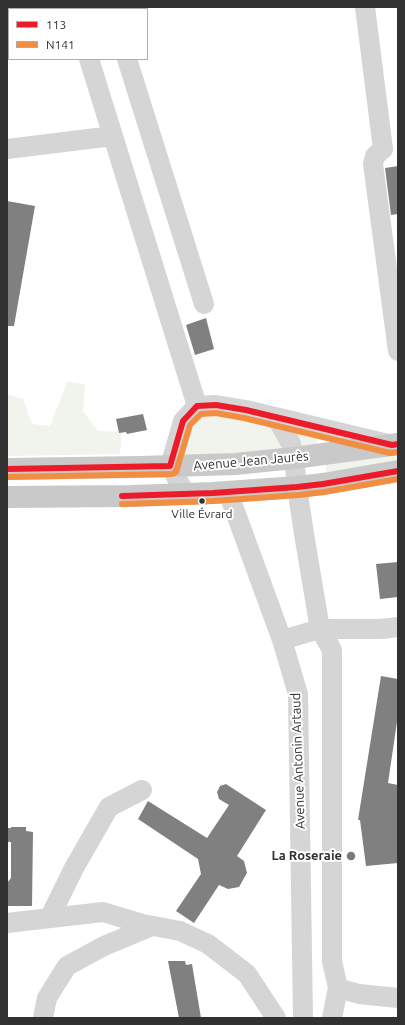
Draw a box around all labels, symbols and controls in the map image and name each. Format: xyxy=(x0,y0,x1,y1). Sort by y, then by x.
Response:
legend xyxy=(8,8,148,60)
text: 113 xyxy=(46,18,66,31)
text: N141 xyxy=(46,38,75,51)
street label: Avenue Jean Jaurès xyxy=(193,448,309,474)
marker: Ville Évrard xyxy=(197,496,207,506)
place label: Ville Évrard xyxy=(171,507,233,521)
street label: Avenue Antonin Artaud xyxy=(288,693,308,829)
place label: La Roseraie xyxy=(271,848,342,864)
marker: La Roseraie xyxy=(345,850,357,862)

